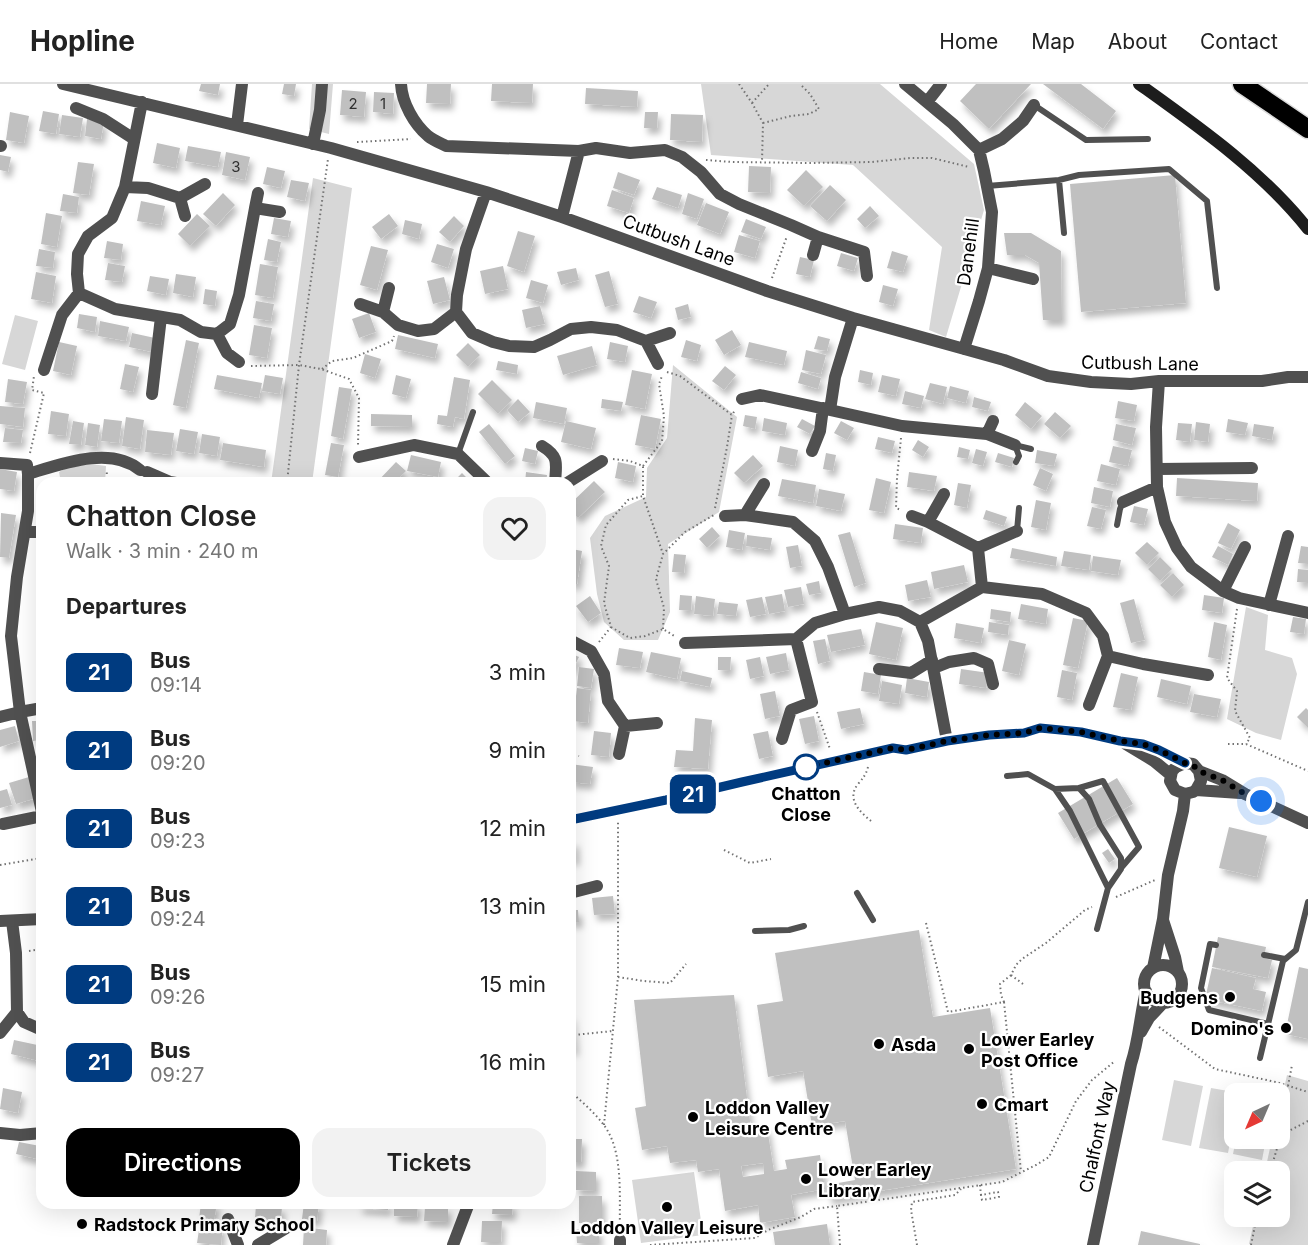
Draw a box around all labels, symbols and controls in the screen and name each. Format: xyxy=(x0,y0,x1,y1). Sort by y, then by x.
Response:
text: Hopline xyxy=(30,24,135,58)
text: Home xyxy=(939,29,998,54)
text: Map xyxy=(1031,29,1075,54)
text: About xyxy=(1108,29,1167,54)
text: Contact xyxy=(1200,29,1278,54)
house number: 2 xyxy=(348,94,358,113)
house number: 1 xyxy=(380,94,386,113)
house number: 3 xyxy=(231,157,241,176)
street label: Cutbush Lane xyxy=(620,210,738,270)
street label: Danehill xyxy=(953,217,983,287)
street label: Cutbush Lane xyxy=(1081,351,1199,375)
button: heart xyxy=(483,497,546,560)
text: Chatton Close xyxy=(66,499,257,533)
text: Walk · 3 min · 240 m xyxy=(66,539,259,563)
text: Departures xyxy=(66,593,187,619)
text: Bus xyxy=(150,647,191,673)
text: 3 min xyxy=(489,659,546,685)
text: 21 xyxy=(88,660,110,685)
text: 09:14 xyxy=(150,673,202,697)
text: Bus xyxy=(150,725,191,751)
text: 9 min xyxy=(489,737,546,763)
text: 21 xyxy=(88,738,110,763)
text: 09:20 xyxy=(150,751,206,775)
marker: Chatton Close xyxy=(793,754,819,780)
line badge: 21 xyxy=(666,774,720,814)
text: 21 xyxy=(682,782,704,807)
place label: Chatton Close xyxy=(771,783,841,825)
your location xyxy=(1246,786,1276,816)
text: Bus xyxy=(150,803,191,829)
text: 12 min xyxy=(480,815,546,841)
text: 21 xyxy=(88,816,110,841)
text: 09:23 xyxy=(150,829,205,853)
text: Bus xyxy=(150,881,191,907)
text: 13 min xyxy=(480,893,546,919)
text: 21 xyxy=(88,894,110,919)
text: 09:24 xyxy=(150,907,206,931)
text: Bus xyxy=(150,959,191,985)
text: 15 min xyxy=(480,971,546,997)
text: 21 xyxy=(88,972,110,997)
text: 09:26 xyxy=(150,985,205,1009)
place label: Budgens xyxy=(1140,987,1218,1008)
marker: Budgens xyxy=(1223,990,1237,1004)
place label: Domino's xyxy=(1191,1018,1274,1039)
marker: Domino's xyxy=(1279,1021,1293,1035)
place label: Lower Earley Post Office xyxy=(981,1029,1095,1071)
place label: Asda xyxy=(891,1034,936,1055)
text: Bus xyxy=(150,1037,191,1063)
marker: Asda xyxy=(872,1037,886,1051)
marker: Lower Earley Post Office xyxy=(962,1042,976,1056)
text: 16 min xyxy=(480,1049,546,1075)
text: 21 xyxy=(88,1050,110,1075)
text: 09:27 xyxy=(150,1063,204,1087)
street label: Chalfont Way xyxy=(1075,1079,1119,1195)
north arrow xyxy=(1224,1083,1290,1149)
map controls xyxy=(1224,1083,1290,1227)
place label: Cmart xyxy=(994,1094,1049,1115)
place label: Loddon Valley Leisure Centre xyxy=(705,1097,834,1139)
marker: Cmart xyxy=(975,1097,989,1111)
marker: Loddon Valley Leisure Centre xyxy=(686,1110,700,1124)
button: Directions xyxy=(66,1128,300,1197)
button: Tickets xyxy=(312,1128,546,1197)
place label: Lower Earley Library xyxy=(818,1159,932,1201)
button: layers xyxy=(1224,1161,1290,1227)
marker: Lower Earley Library xyxy=(799,1172,813,1186)
marker: Loddon Valley Leisure xyxy=(660,1200,674,1214)
place label: Radstock Primary School xyxy=(94,1214,315,1235)
marker: Radstock Primary School xyxy=(75,1217,89,1231)
place label: Loddon Valley Leisure xyxy=(570,1217,764,1238)

